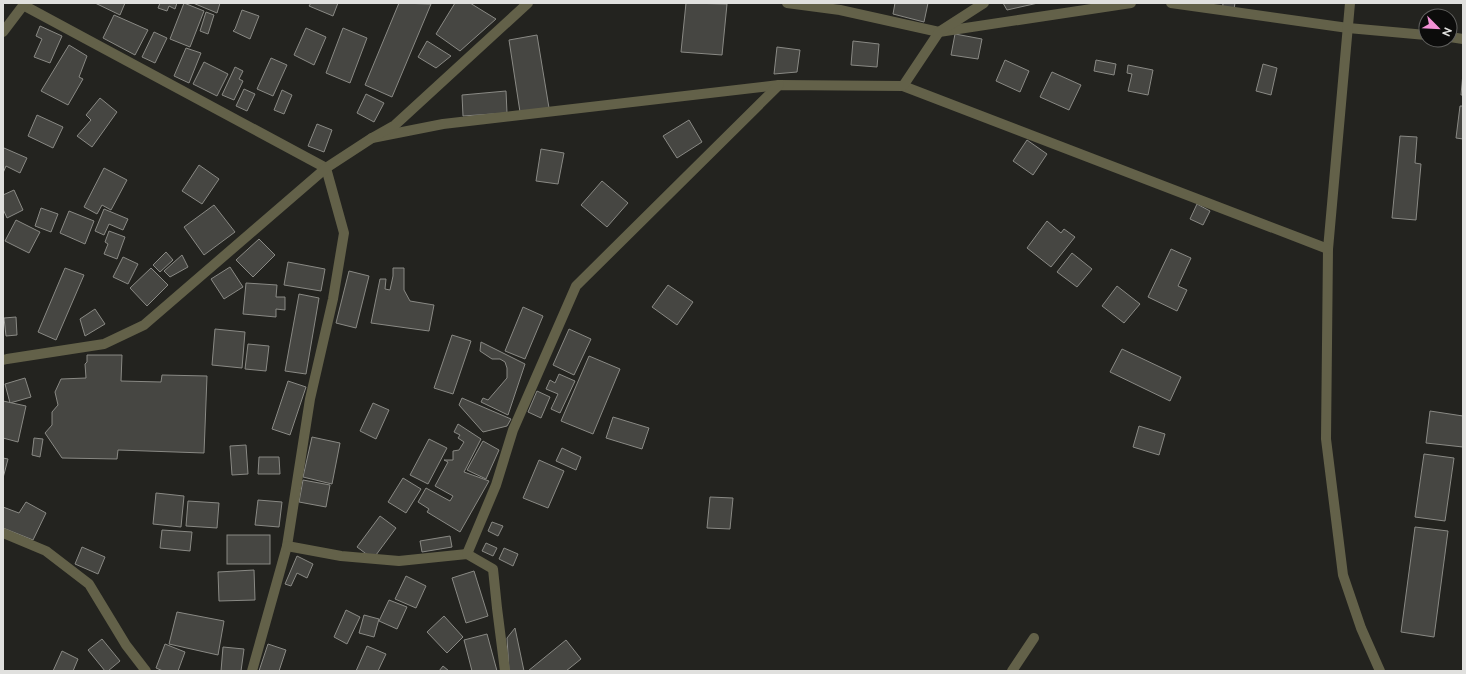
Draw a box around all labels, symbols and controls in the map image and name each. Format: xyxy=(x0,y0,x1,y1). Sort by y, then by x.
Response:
north arrow xyxy=(1418,8,1458,48)
text: N xyxy=(1439,25,1454,38)

